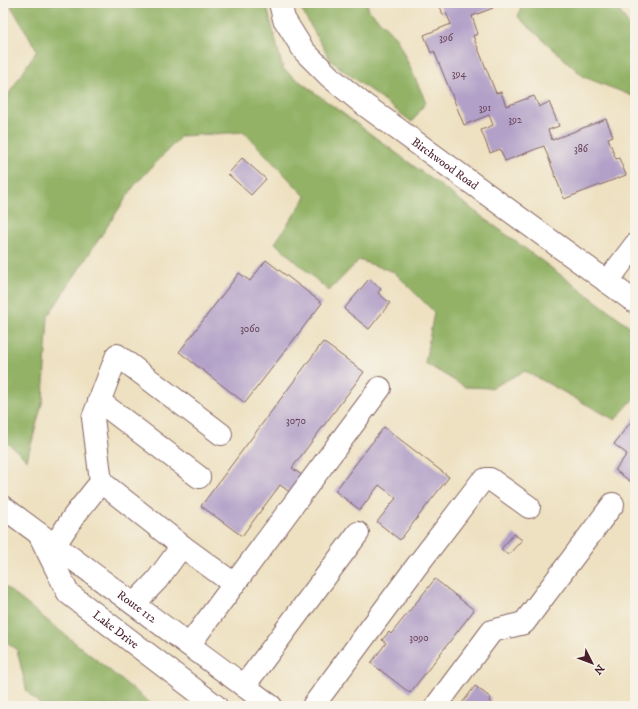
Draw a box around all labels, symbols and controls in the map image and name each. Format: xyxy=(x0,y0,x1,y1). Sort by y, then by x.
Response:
house number: 396 xyxy=(439,32,454,44)
house number: 394 xyxy=(452,68,466,80)
house number: 391 xyxy=(479,102,491,114)
house number: 392 xyxy=(508,114,522,126)
street label: Birchwood Road xyxy=(408,135,481,193)
house number: 386 xyxy=(574,143,589,155)
house number: 3060 xyxy=(240,323,260,335)
house number: 3070 xyxy=(286,415,306,427)
street label: Route 112 xyxy=(114,587,160,627)
street label: Lake Drive xyxy=(90,608,142,652)
house number: 3090 xyxy=(409,632,429,644)
north arrow xyxy=(572,643,612,683)
text: N xyxy=(590,661,607,677)

